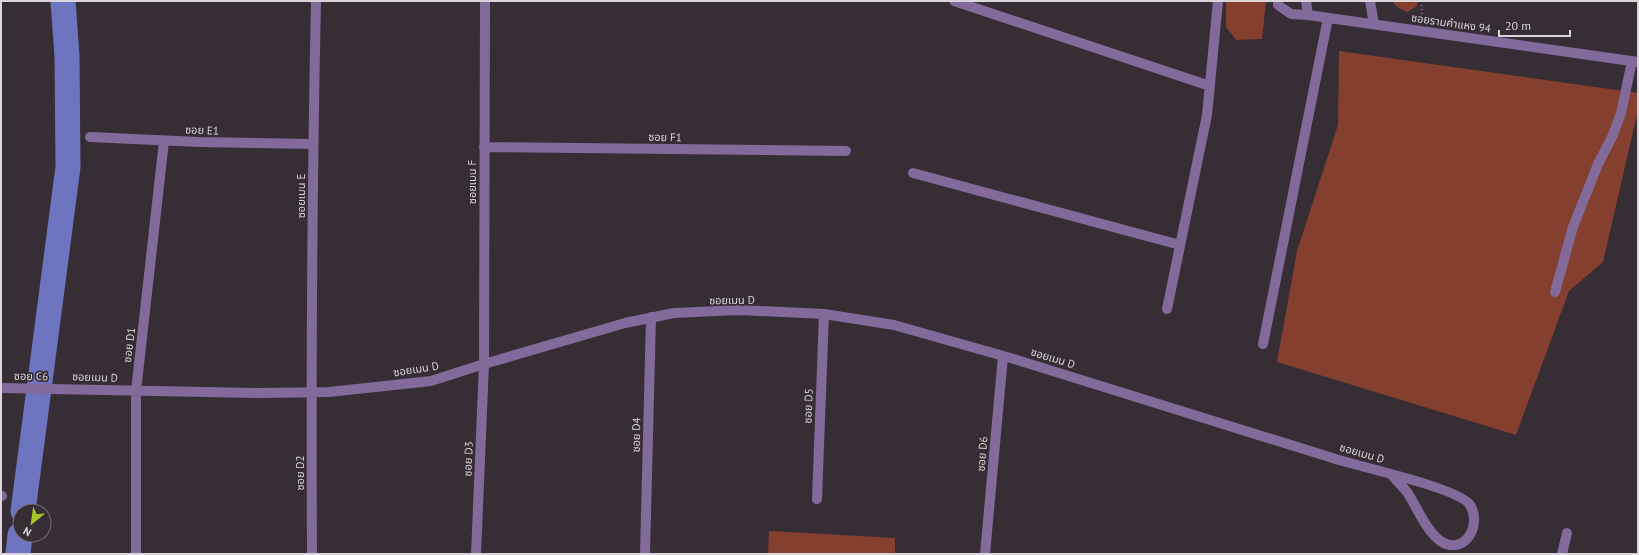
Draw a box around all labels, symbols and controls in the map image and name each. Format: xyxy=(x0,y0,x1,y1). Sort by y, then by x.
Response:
street label: ซอยรามคําแหง 94 xyxy=(1410,10,1492,36)
scale bar xyxy=(1499,12,1570,38)
text: 20 m xyxy=(1505,18,1531,33)
street label: ซอย E1 xyxy=(185,122,219,138)
street label: ซอย F1 xyxy=(648,130,682,144)
street label: ซอยเมน F xyxy=(465,160,479,204)
street label: ซอยเมน E xyxy=(294,174,308,218)
street label: ซอยเมน D xyxy=(709,293,755,307)
street label: ซอย D1 xyxy=(120,327,138,363)
street label: ซอยเมน D xyxy=(1029,345,1077,371)
street label: ซอยเมน D xyxy=(392,359,440,379)
street label: ซอย C6 xyxy=(14,369,48,383)
street label: ซอยเมน D xyxy=(72,369,118,385)
street label: ซอย D5 xyxy=(800,388,816,424)
street label: ซอย D4 xyxy=(629,417,643,453)
street label: ซอย D6 xyxy=(973,436,991,472)
street label: ซอยเมน D xyxy=(1338,440,1386,466)
street label: ซอย D3 xyxy=(460,441,476,477)
street label: ซอย D2 xyxy=(293,455,307,491)
north arrow xyxy=(12,503,52,543)
text: N xyxy=(21,524,34,540)

